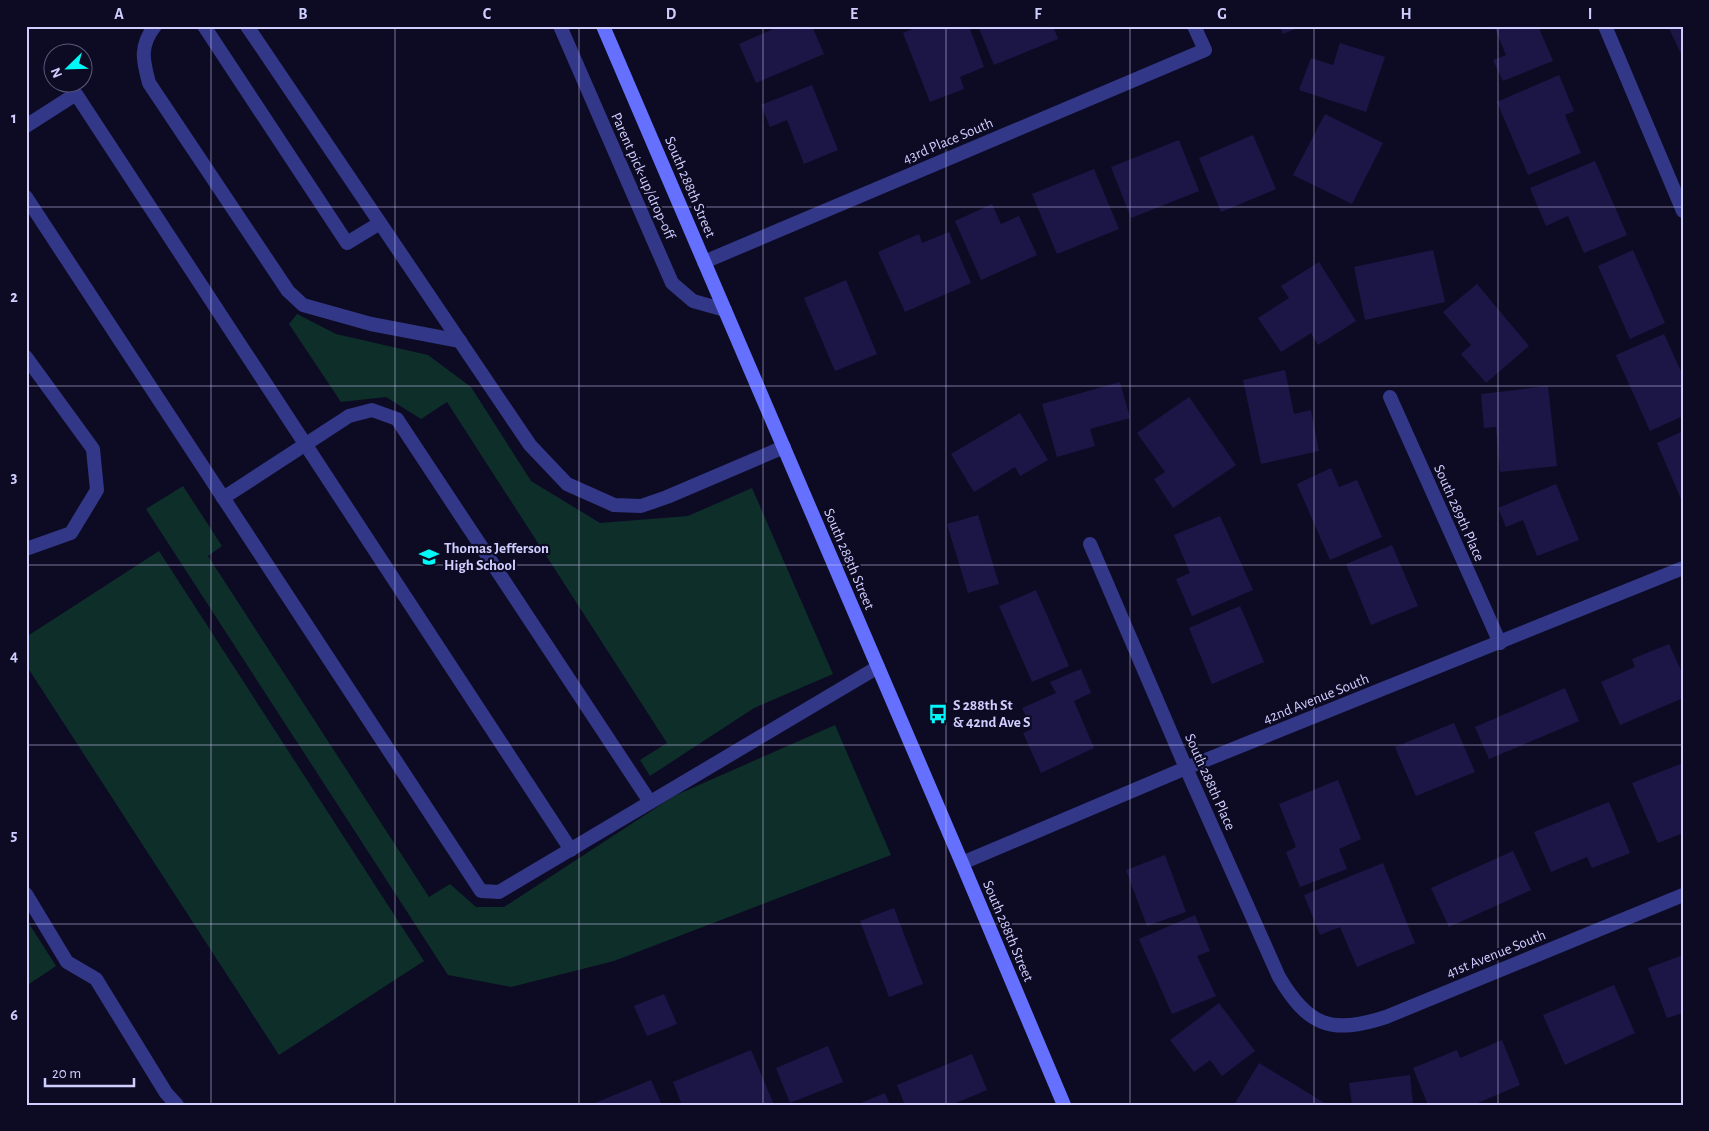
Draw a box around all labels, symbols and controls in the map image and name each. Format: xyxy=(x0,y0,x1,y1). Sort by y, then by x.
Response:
text: A xyxy=(114,6,124,22)
text: B xyxy=(298,6,308,22)
text: C xyxy=(483,6,492,22)
text: D xyxy=(666,6,677,22)
text: E xyxy=(850,6,858,22)
text: F xyxy=(1034,6,1042,22)
text: G xyxy=(1217,6,1227,22)
text: H xyxy=(1400,6,1412,22)
text: I xyxy=(1588,6,1592,22)
north arrow xyxy=(42,42,92,92)
text: N xyxy=(49,65,65,80)
text: 1 xyxy=(11,110,17,126)
street label: Parent pick-up/drop-off xyxy=(608,110,678,243)
street label: 43rd Place South xyxy=(901,115,995,167)
street label: South 288th Street xyxy=(662,134,718,240)
text: 2 xyxy=(10,289,18,305)
street label: South 289th Place xyxy=(1431,462,1487,564)
text: 3 xyxy=(11,469,18,485)
street label: South 288th Street xyxy=(821,506,877,612)
place label: Thomas Jefferson High School xyxy=(444,541,549,573)
school or university icon: Thomas Jefferson High School xyxy=(418,546,440,568)
text: 4 xyxy=(10,648,18,664)
street label: 42nd Avenue South xyxy=(1261,671,1371,727)
place label: S 288th St & 42nd Ave S xyxy=(953,698,1031,730)
bus stop icon: S 288th St & 42nd Ave S xyxy=(927,703,949,725)
street label: South 288th Place xyxy=(1182,731,1238,833)
text: 5 xyxy=(11,827,18,843)
street label: South 288th Street xyxy=(980,878,1036,984)
street label: 41st Avenue South xyxy=(1444,927,1548,981)
text: 6 xyxy=(10,1007,18,1023)
scale bar xyxy=(45,1056,134,1088)
text: 20 m xyxy=(52,1066,81,1081)

